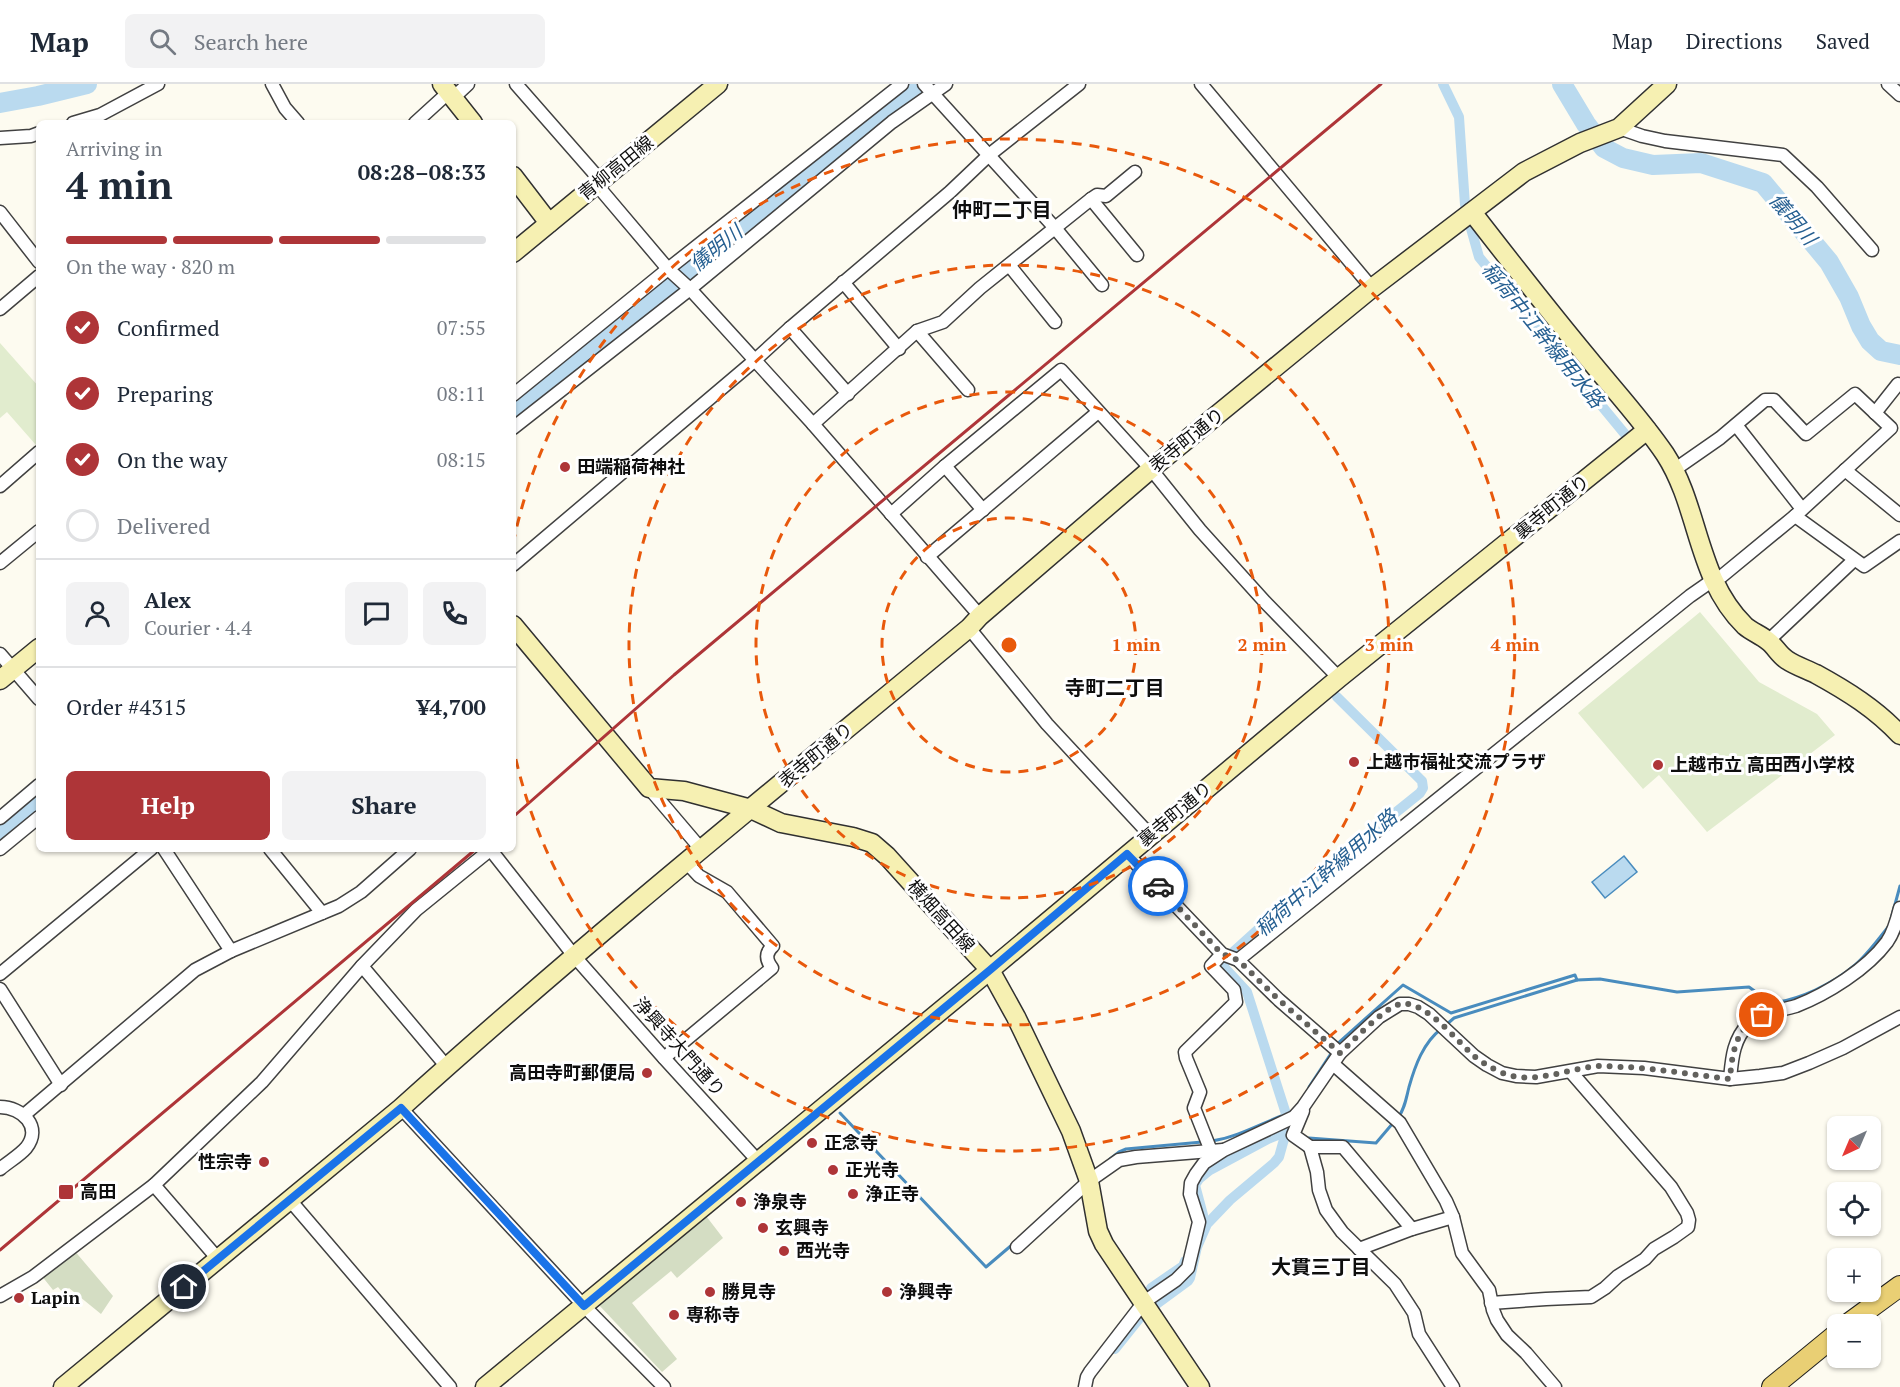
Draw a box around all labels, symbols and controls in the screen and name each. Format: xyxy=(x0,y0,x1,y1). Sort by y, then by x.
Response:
search box xyxy=(125,14,545,68)
text: Map xyxy=(30,23,89,60)
icon: search xyxy=(146,25,179,58)
text: Search here xyxy=(194,27,308,56)
text: Map xyxy=(1612,27,1653,55)
text: Directions xyxy=(1686,27,1783,55)
text: Saved xyxy=(1816,27,1870,55)
street label: 青柳高田線 xyxy=(573,130,658,205)
text: Arriving in xyxy=(66,135,162,162)
text: 08:28–08:33 xyxy=(358,157,486,186)
text: 4 min xyxy=(66,158,173,210)
water label: 儀明川 xyxy=(1764,187,1824,252)
district label: 仲町二丁目 xyxy=(952,196,1052,223)
water label: 儀明川 xyxy=(684,217,749,277)
text: On the way · 820 m xyxy=(66,253,235,280)
water label: 稲荷中江幹線用水路 xyxy=(1476,256,1612,415)
icon: check xyxy=(66,311,99,344)
text: Confirmed xyxy=(117,313,220,342)
text: 07:55 xyxy=(437,314,486,341)
icon: check xyxy=(66,377,99,410)
text: Preparing xyxy=(117,379,213,408)
text: 08:11 xyxy=(437,380,486,407)
street label: 表寺町通り xyxy=(1144,402,1229,477)
icon: check xyxy=(66,443,99,476)
text: On the way xyxy=(117,445,227,474)
text: 08:15 xyxy=(437,446,486,473)
place label: 田端稲荷神社 xyxy=(577,454,685,478)
marker: 田端稲荷神社 xyxy=(558,460,572,474)
street label: 裏寺町通り xyxy=(1509,469,1594,544)
text: Delivered xyxy=(117,511,210,540)
button: person xyxy=(66,582,129,645)
button: chat xyxy=(345,582,408,645)
button: phone xyxy=(423,582,486,645)
text: Alex xyxy=(144,585,191,614)
text: Courier · 4.4 xyxy=(144,614,252,641)
text: 1 min xyxy=(1111,632,1161,656)
text: 2 min xyxy=(1237,632,1287,656)
text: 3 min xyxy=(1364,632,1414,656)
text: 4 min xyxy=(1490,632,1540,656)
centre of rings xyxy=(999,635,1019,655)
district label: 寺町二丁目 xyxy=(1065,674,1165,701)
text: Order #4315 xyxy=(66,692,186,721)
text: ¥4,700 xyxy=(417,692,486,721)
street label: 表寺町通り xyxy=(773,716,858,792)
place label: 上越市福祉交流プラザ xyxy=(1366,749,1546,773)
place label: 上越市立 高田西小学校 xyxy=(1670,752,1855,776)
marker: 上越市福祉交流プラザ xyxy=(1347,755,1361,769)
marker: 上越市立 高田西小学校 xyxy=(1651,758,1665,772)
button: Help xyxy=(66,771,270,840)
button: Share xyxy=(282,771,486,840)
street label: 裏寺町通り xyxy=(1132,775,1217,851)
water label: 稲荷中江幹線用水路 xyxy=(1249,802,1404,942)
courier xyxy=(1128,856,1188,916)
icon: car xyxy=(1142,870,1175,903)
street label: 横畑高田線 xyxy=(903,874,981,957)
pin xyxy=(1736,989,1787,1040)
street label: 浄興寺大門通り xyxy=(629,991,731,1101)
icon: bag xyxy=(1745,998,1778,1031)
place label: 高田寺町郵便局 xyxy=(509,1060,635,1084)
marker: 高田寺町郵便局 xyxy=(640,1066,654,1080)
north arrow xyxy=(1827,1116,1881,1170)
map controls xyxy=(1827,1116,1881,1368)
place label: 正念寺 xyxy=(824,1130,878,1154)
marker: 正念寺 xyxy=(805,1136,819,1150)
place label: 性宗寺 xyxy=(198,1149,252,1173)
marker: 性宗寺 xyxy=(257,1155,271,1169)
place label: 正光寺 xyxy=(845,1157,899,1181)
marker: 正光寺 xyxy=(826,1163,840,1177)
place label: 高田 xyxy=(80,1179,116,1203)
place label: 浄正寺 xyxy=(865,1181,919,1205)
button: locate xyxy=(1827,1182,1881,1236)
marker: 高田 xyxy=(57,1183,75,1201)
marker: 浄正寺 xyxy=(846,1187,860,1201)
place label: 浄泉寺 xyxy=(753,1189,807,1213)
marker: 浄泉寺 xyxy=(734,1195,748,1209)
place label: 玄興寺 xyxy=(775,1215,829,1239)
marker: 玄興寺 xyxy=(756,1221,770,1235)
place label: 西光寺 xyxy=(796,1238,850,1262)
marker: 西光寺 xyxy=(777,1244,791,1258)
button: + xyxy=(1827,1248,1881,1302)
district label: 大貫三丁目 xyxy=(1271,1253,1371,1280)
pin xyxy=(158,1261,209,1312)
icon: home xyxy=(167,1270,200,1303)
place label: 勝見寺 xyxy=(722,1279,776,1303)
place label: 浄興寺 xyxy=(899,1279,953,1303)
place label: Lapin xyxy=(31,1285,80,1309)
marker: 勝見寺 xyxy=(703,1285,717,1299)
marker: 浄興寺 xyxy=(880,1285,894,1299)
marker: Lapin xyxy=(12,1291,26,1305)
place label: 専称寺 xyxy=(686,1302,740,1326)
marker: 専称寺 xyxy=(667,1308,681,1322)
button: − xyxy=(1827,1314,1881,1368)

